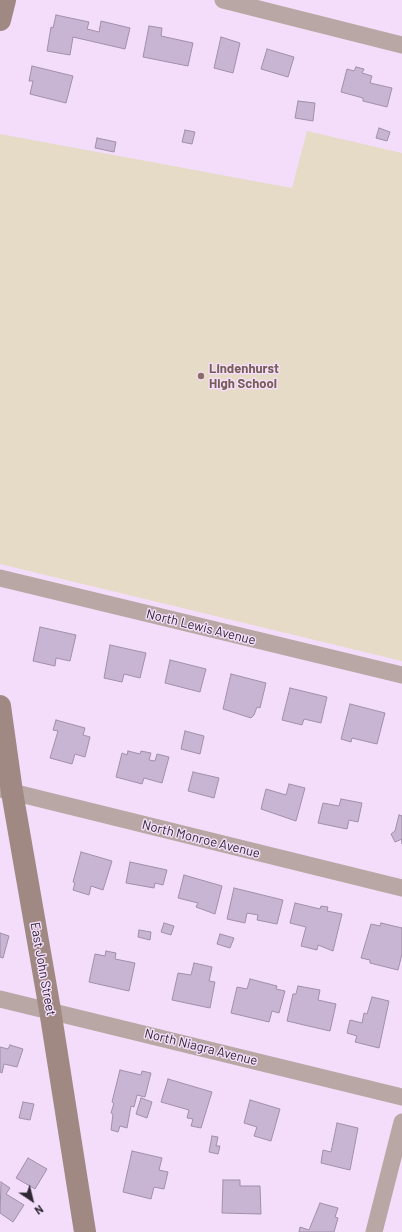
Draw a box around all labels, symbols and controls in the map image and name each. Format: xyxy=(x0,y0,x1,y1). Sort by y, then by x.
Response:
place label: Lindenhurst High School xyxy=(209,361,279,392)
marker: Lindenhurst High School xyxy=(196,371,206,381)
street label: North Lewis Avenue xyxy=(145,606,257,648)
street label: North Monroe Avenue xyxy=(140,817,262,861)
street label: East John Street xyxy=(27,921,59,1017)
street label: North Niagra Avenue xyxy=(143,1025,259,1069)
north arrow xyxy=(12,1180,52,1220)
text: N xyxy=(32,1203,46,1218)

